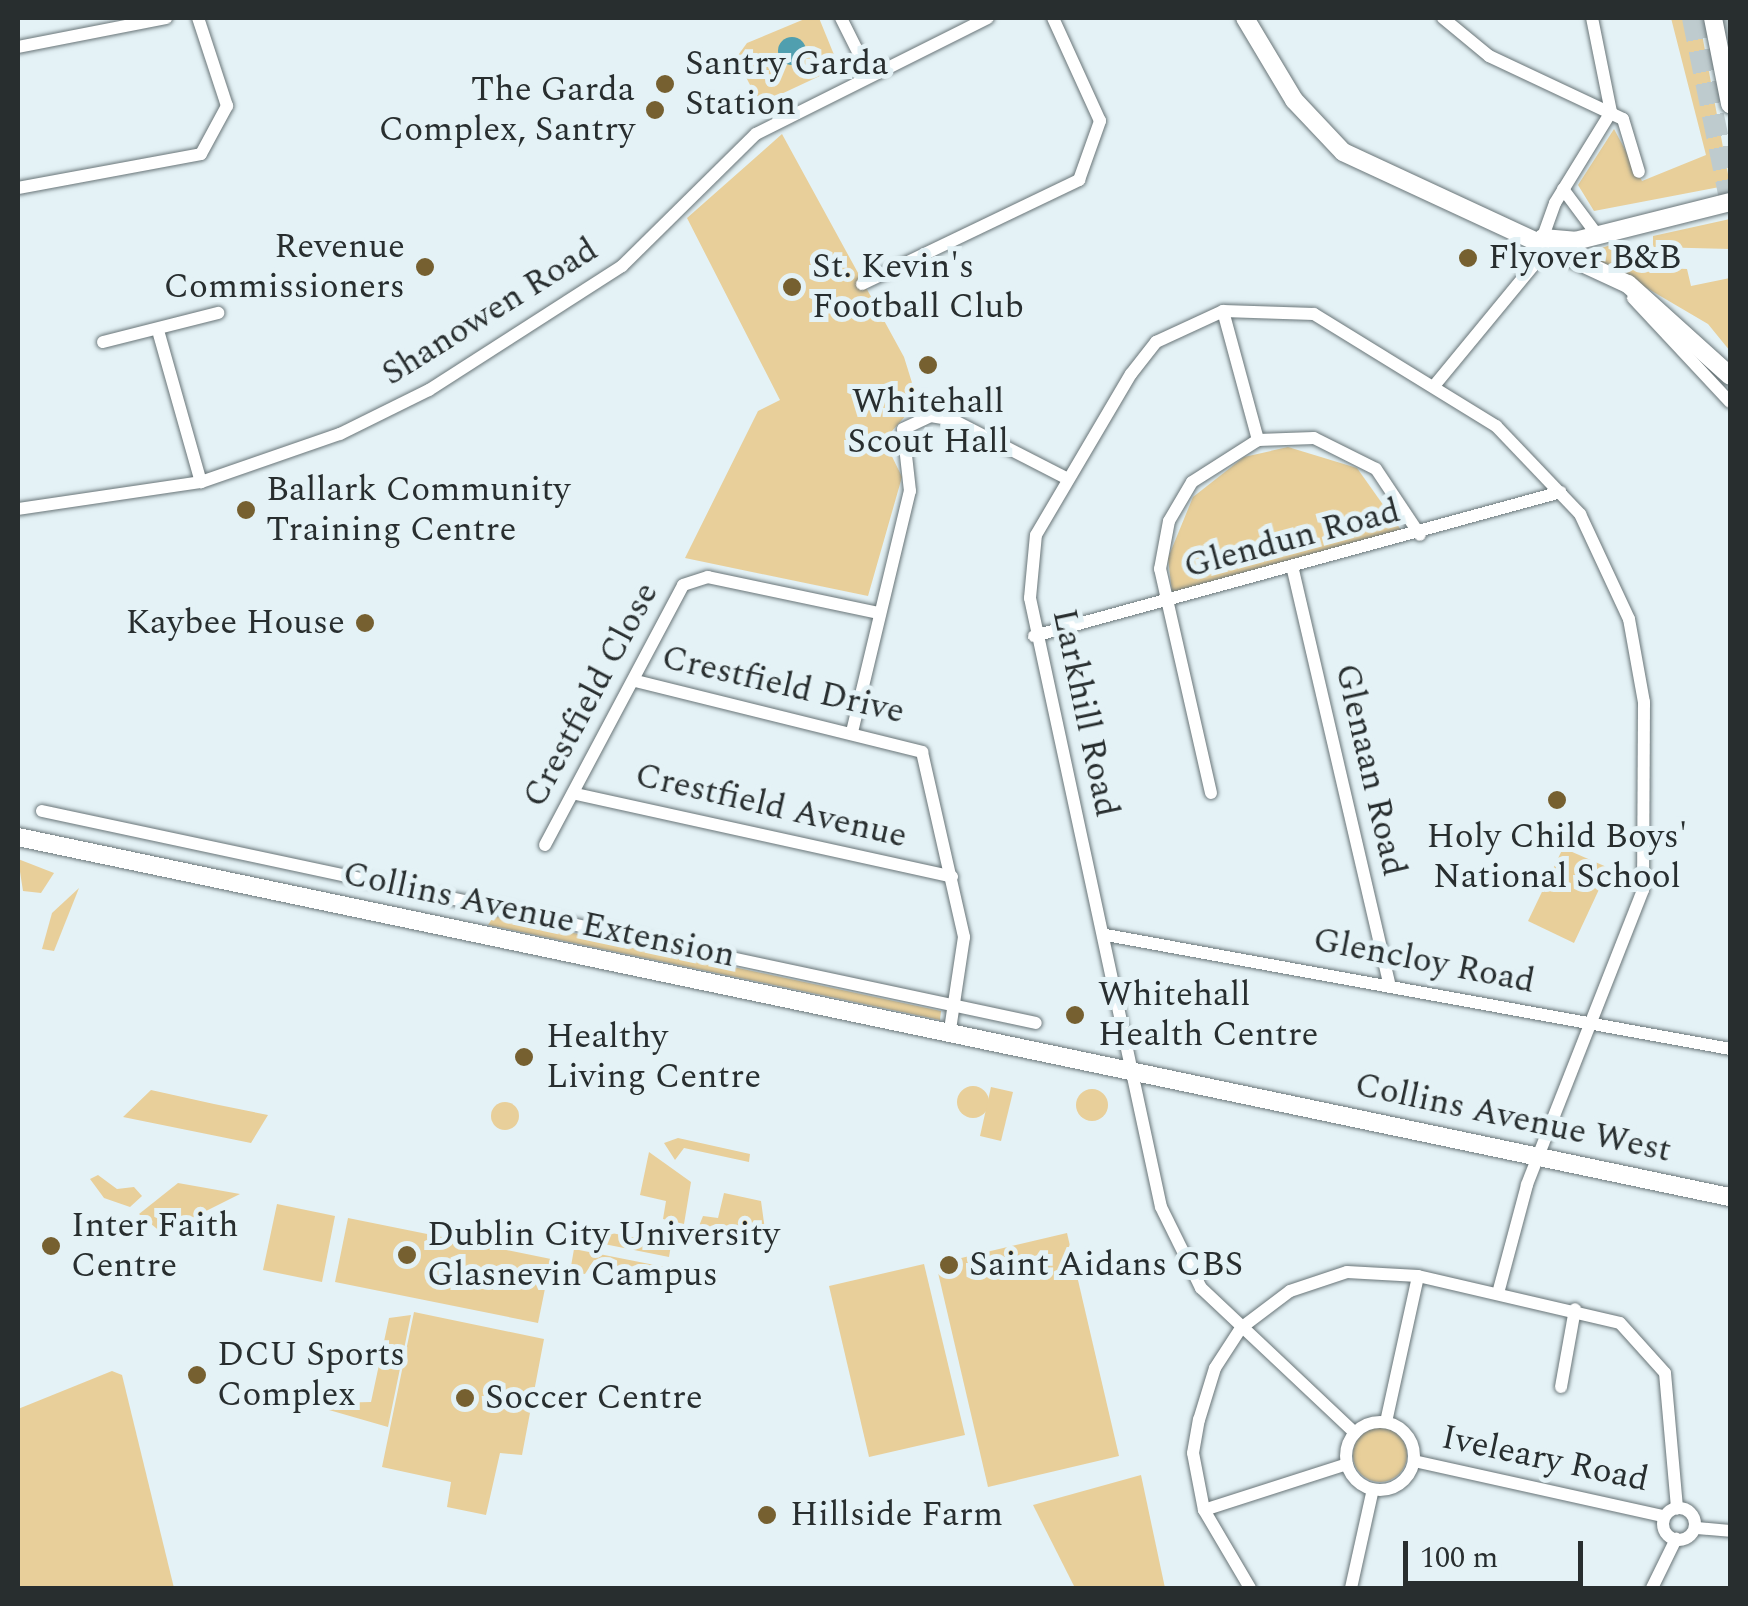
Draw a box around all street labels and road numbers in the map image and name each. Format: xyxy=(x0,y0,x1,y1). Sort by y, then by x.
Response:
street label: Shanowen Road xyxy=(374,229,606,395)
street label: Glendun Road xyxy=(1179,490,1405,588)
street label: Crestfield Close xyxy=(514,575,668,815)
street label: Larkhill Road xyxy=(1042,605,1128,821)
street label: Crestfield Drive xyxy=(658,637,908,733)
street label: Glenaan Road xyxy=(1325,660,1415,880)
street label: Crestfield Avenue xyxy=(631,754,911,858)
street label: Collins Avenue Extension xyxy=(339,853,739,977)
street label: Glencloy Road xyxy=(1310,919,1538,1003)
street label: Collins Avenue West xyxy=(1351,1064,1675,1172)
street label: Iveleary Road xyxy=(1438,1417,1652,1501)

